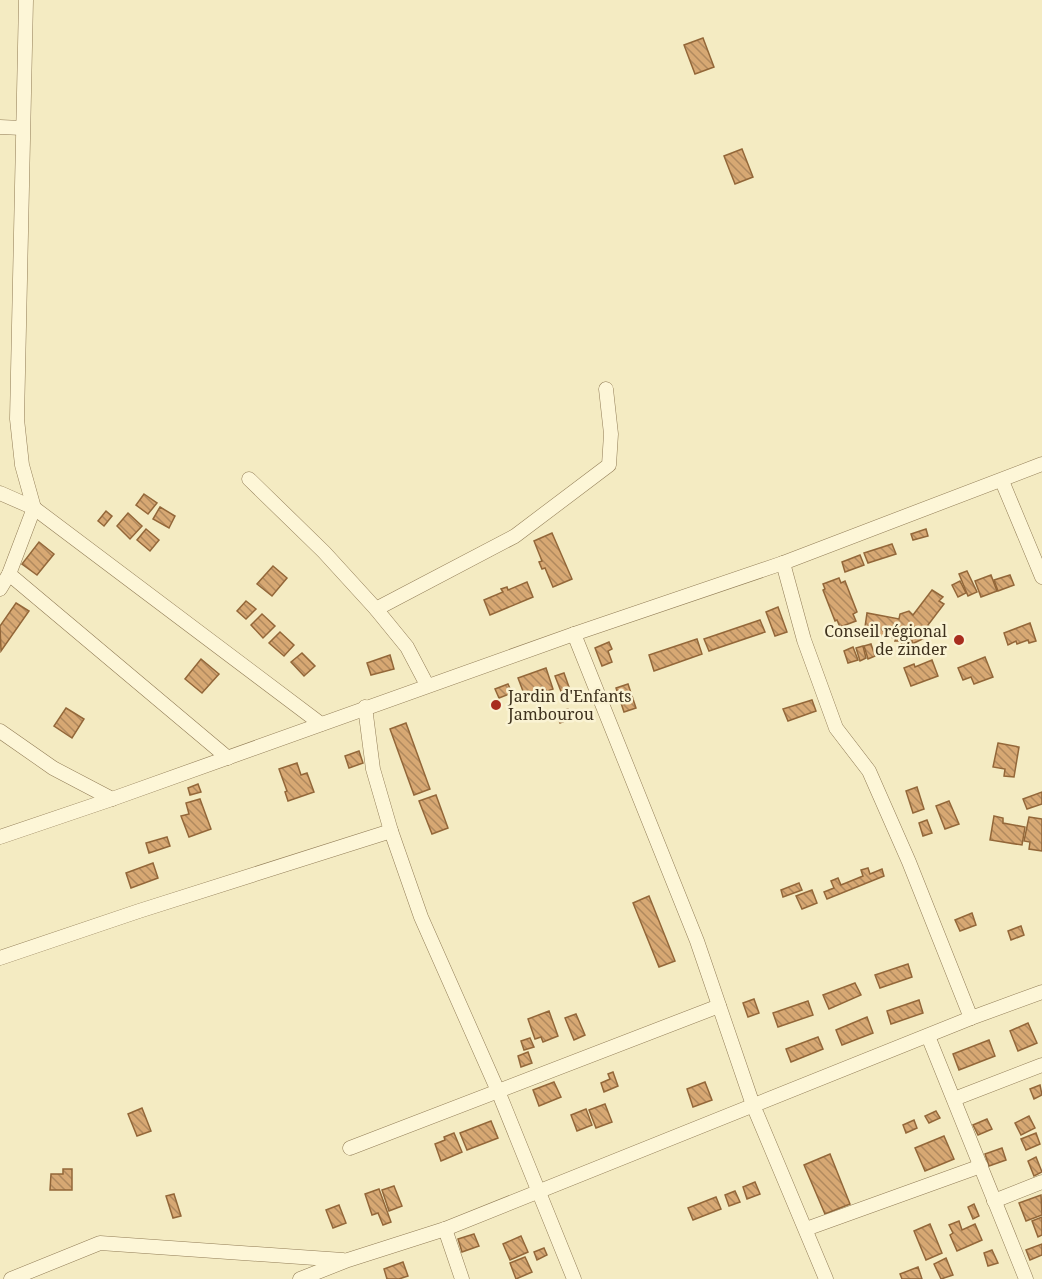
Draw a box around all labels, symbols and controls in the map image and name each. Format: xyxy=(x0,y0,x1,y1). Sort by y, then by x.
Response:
place label: Conseil régional de zinder xyxy=(824,620,947,660)
marker: Conseil régional de zinder xyxy=(952,633,966,647)
place label: Jardin d'Enfants Jambourou xyxy=(507,685,631,725)
marker: Jardin d'Enfants Jambourou xyxy=(489,698,503,712)

